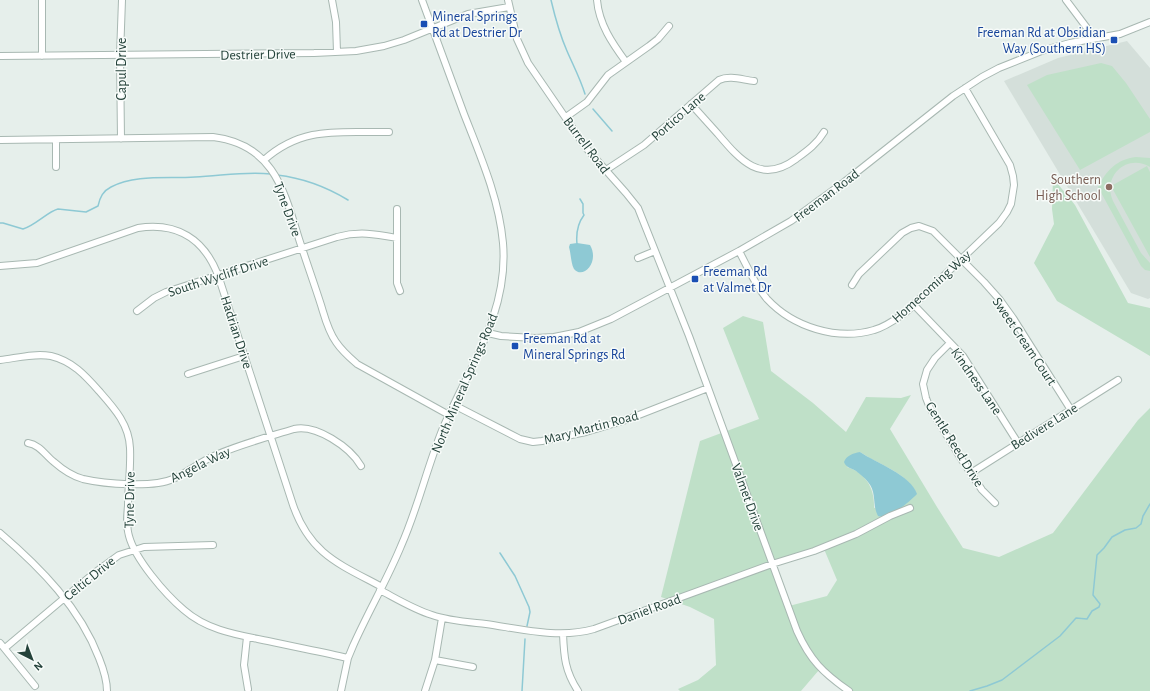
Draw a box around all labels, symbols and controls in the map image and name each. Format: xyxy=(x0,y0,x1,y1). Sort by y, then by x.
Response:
place label: Mineral Springs Rd at Destrier Dr xyxy=(432,10,522,40)
marker: Mineral Springs Rd at Destrier Dr xyxy=(419,19,429,29)
place label: Freeman Rd at Obsidian Way (Southern HS) xyxy=(977,26,1106,56)
marker: Freeman Rd at Obsidian Way (Southern HS) xyxy=(1109,35,1119,45)
street label: Capul Drive xyxy=(115,38,129,100)
street label: Destrier Drive xyxy=(220,47,296,63)
street label: Portico Lane xyxy=(649,90,708,144)
street label: Burrell Road xyxy=(560,115,612,177)
street label: Freeman Road xyxy=(791,167,862,225)
place label: Southern High School xyxy=(1035,173,1101,203)
street label: Tyne Drive xyxy=(271,180,303,239)
marker: Southern High School xyxy=(1104,182,1114,192)
street label: Homecoming Way xyxy=(890,248,974,326)
street label: South Wycliff Drive xyxy=(166,254,270,300)
place label: Freeman Rd at Valmet Dr xyxy=(703,265,772,295)
marker: Freeman Rd at Valmet Dr xyxy=(690,274,700,284)
street label: Hadrian Drive xyxy=(218,294,254,371)
street label: Sweet Cream Court xyxy=(990,295,1059,389)
street label: North Mineral Springs Road xyxy=(429,312,501,455)
place label: Freeman Rd at Mineral Springs Rd xyxy=(523,332,625,362)
marker: Freeman Rd at Mineral Springs Rd xyxy=(510,341,520,351)
street label: Kindness Lane xyxy=(948,346,1004,417)
street label: Gentle Reed Drive xyxy=(922,400,986,490)
street label: Bedivere Lane xyxy=(1009,401,1080,453)
street label: Mary Martin Road xyxy=(543,409,640,447)
street label: Angela Way xyxy=(168,444,233,485)
street label: Valmet Drive xyxy=(728,462,766,533)
street label: Tyne Drive xyxy=(123,471,137,529)
street label: Celtic Drive xyxy=(61,554,118,604)
street label: Daniel Road xyxy=(616,592,683,628)
north arrow xyxy=(12,639,52,679)
text: N xyxy=(32,659,45,673)

